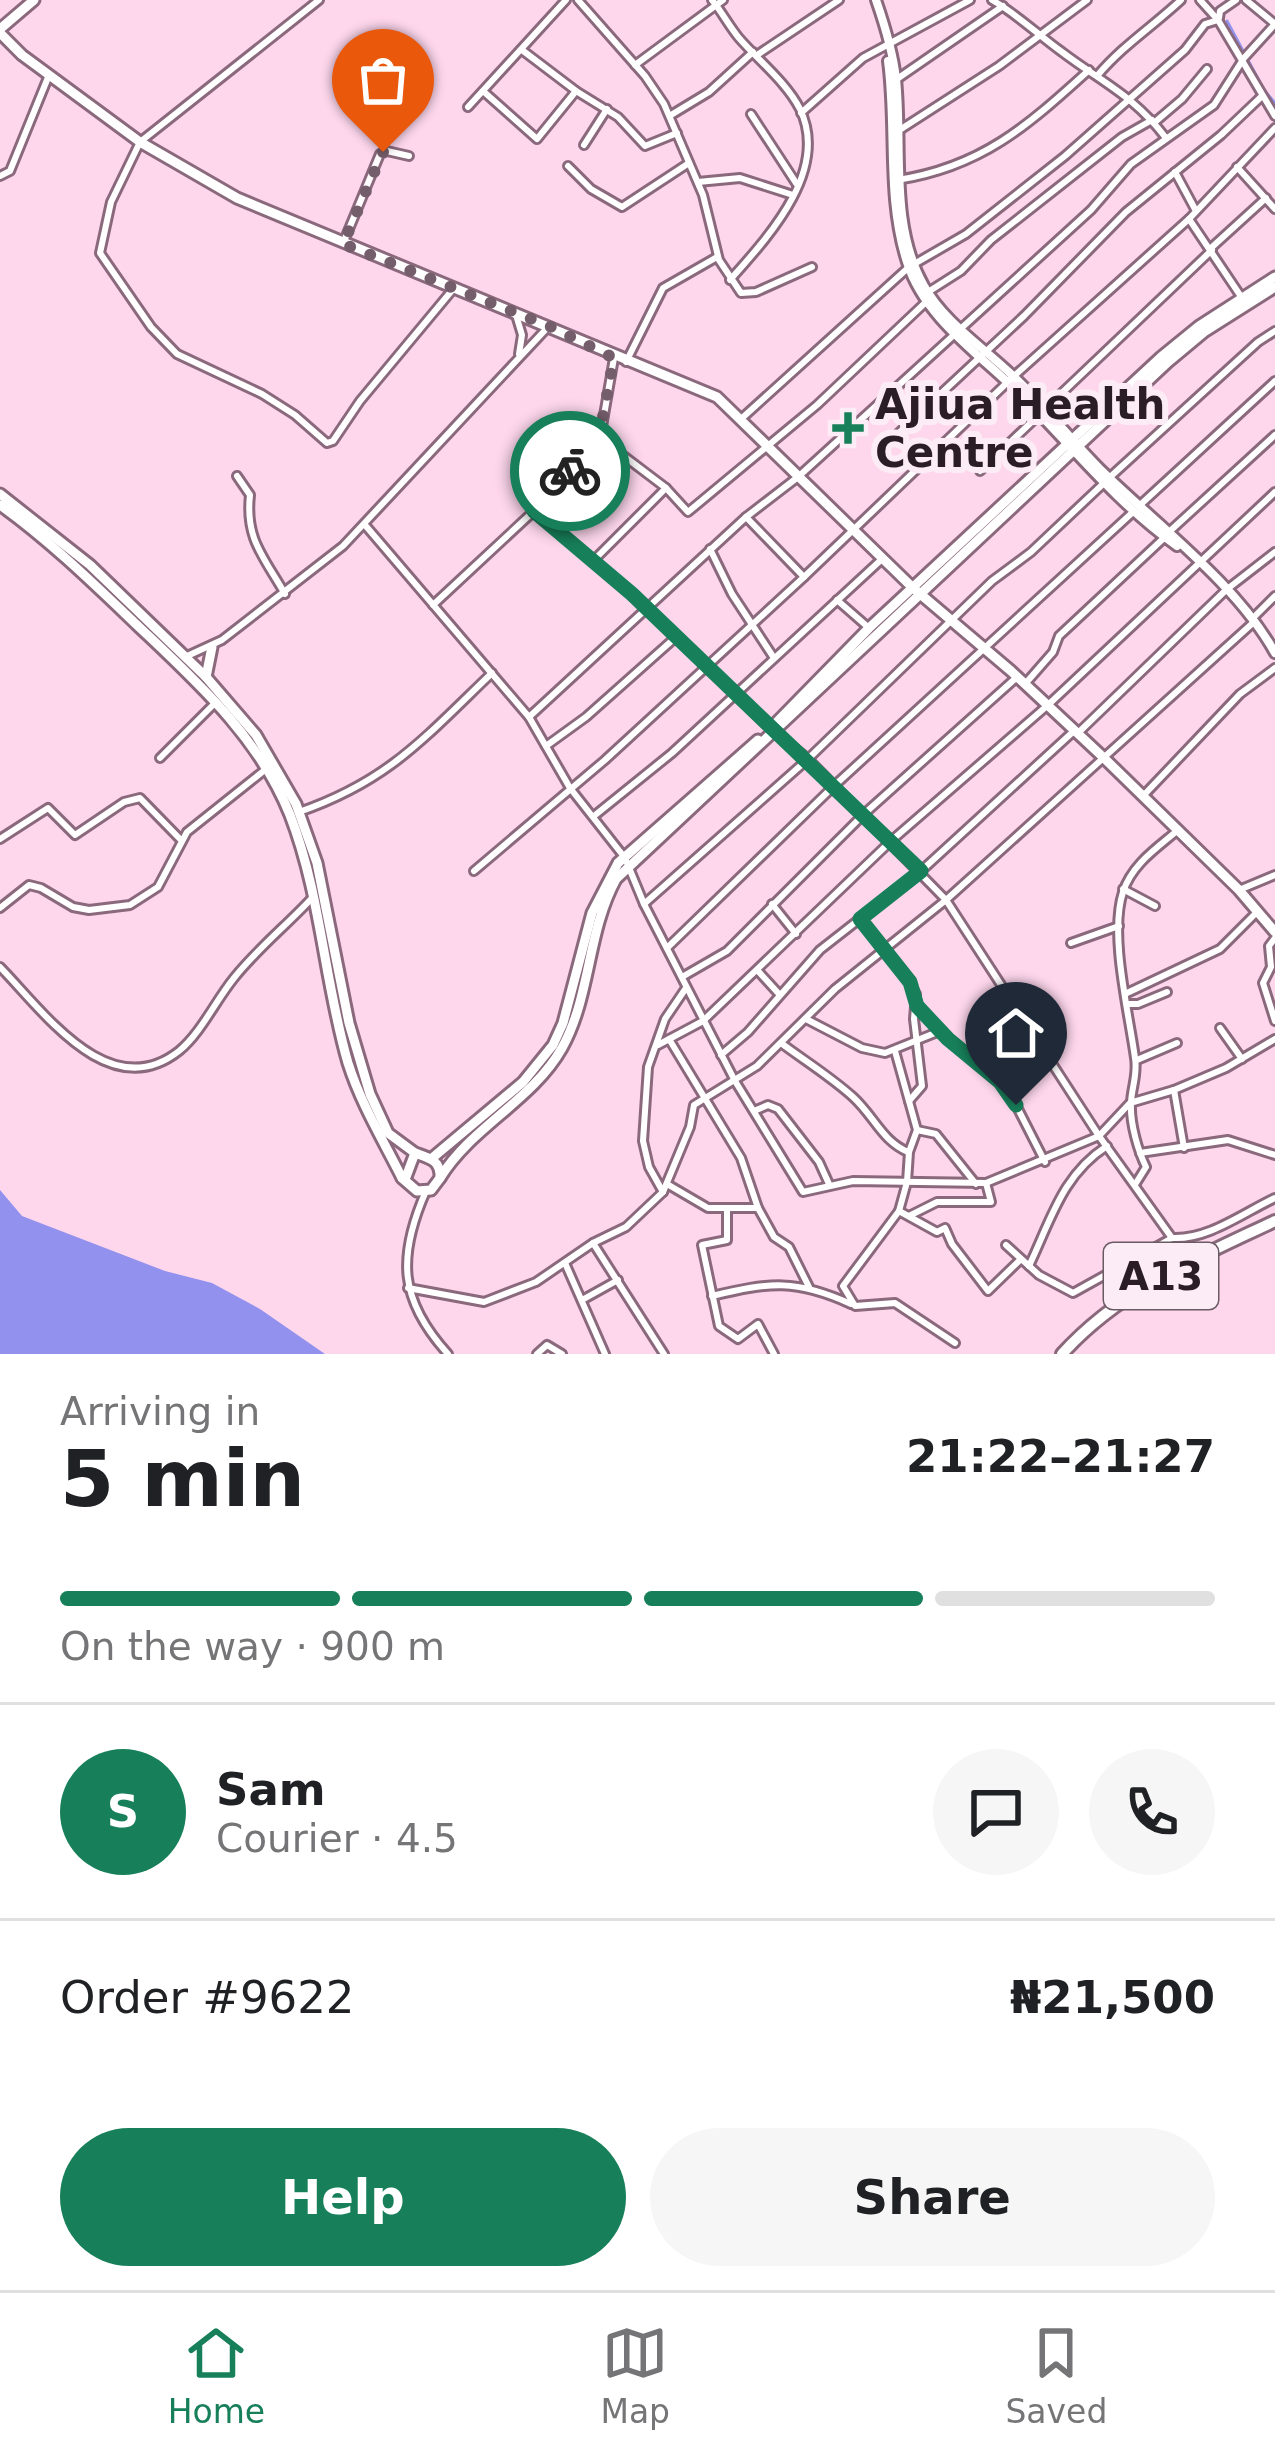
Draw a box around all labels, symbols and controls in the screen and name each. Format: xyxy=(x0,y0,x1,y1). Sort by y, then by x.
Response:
pin xyxy=(332,29,434,152)
icon: bag xyxy=(350,47,416,113)
place label: Ajiua Health Centre xyxy=(875,380,1166,477)
courier xyxy=(510,411,630,531)
marker: Ajiua Health Centre xyxy=(832,412,864,444)
icon: bike xyxy=(537,438,603,504)
pin xyxy=(965,982,1067,1105)
icon: home xyxy=(983,1000,1049,1066)
road number: A13 xyxy=(1104,1243,1218,1309)
text: Arriving in xyxy=(60,1389,260,1434)
text: 21:22–21:27 xyxy=(906,1430,1215,1483)
text: 5 min xyxy=(60,1434,305,1524)
text: On the way · 900 m xyxy=(60,1624,445,1669)
button: chat xyxy=(933,1749,1059,1875)
button: phone xyxy=(1089,1749,1215,1875)
text: Sam xyxy=(216,1763,326,1816)
text: S xyxy=(107,1785,139,1838)
text: Courier · 4.5 xyxy=(216,1816,458,1861)
text: Order #9622 xyxy=(60,1971,354,2024)
text: ₦21,500 xyxy=(1010,1971,1215,2024)
button: Help xyxy=(60,2128,626,2266)
button: Share xyxy=(650,2128,1215,2266)
tab: Home xyxy=(168,2320,265,2431)
tab: Map xyxy=(600,2320,670,2431)
tab: Saved xyxy=(1005,2320,1107,2431)

